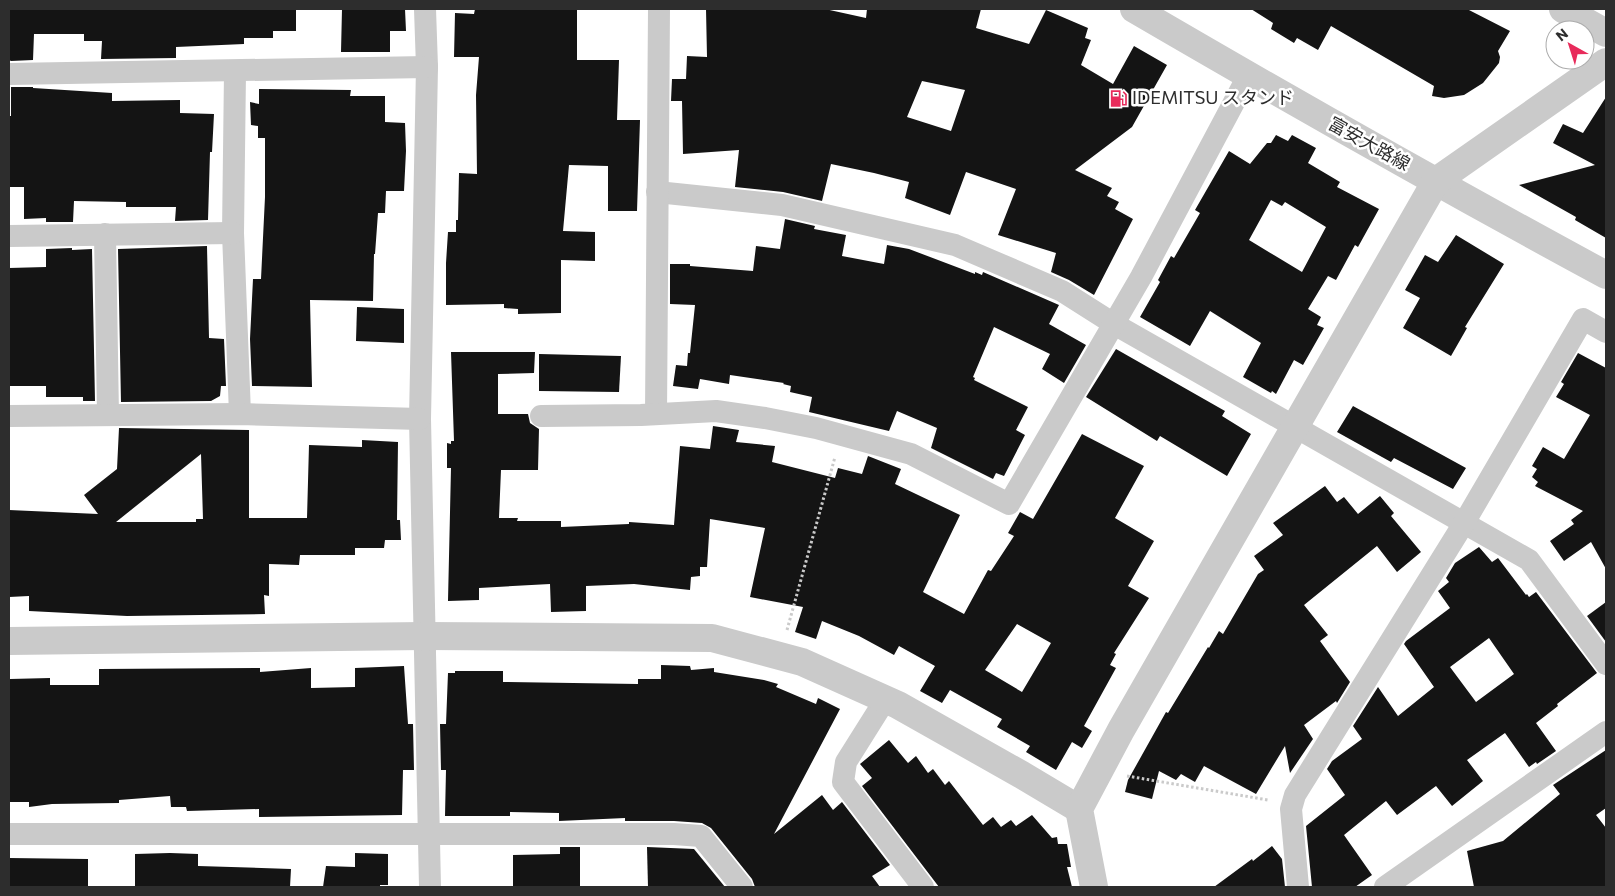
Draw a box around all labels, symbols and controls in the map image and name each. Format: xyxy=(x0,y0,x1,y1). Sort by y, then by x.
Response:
north arrow xyxy=(1545,20,1595,70)
text: N xyxy=(1552,25,1571,44)
place label: IDEMITSU スタンド xyxy=(1132,86,1294,108)
fuel station icon: IDEMITSU スタンド xyxy=(1108,88,1128,108)
street label: 富安大路線 xyxy=(1325,112,1414,175)

